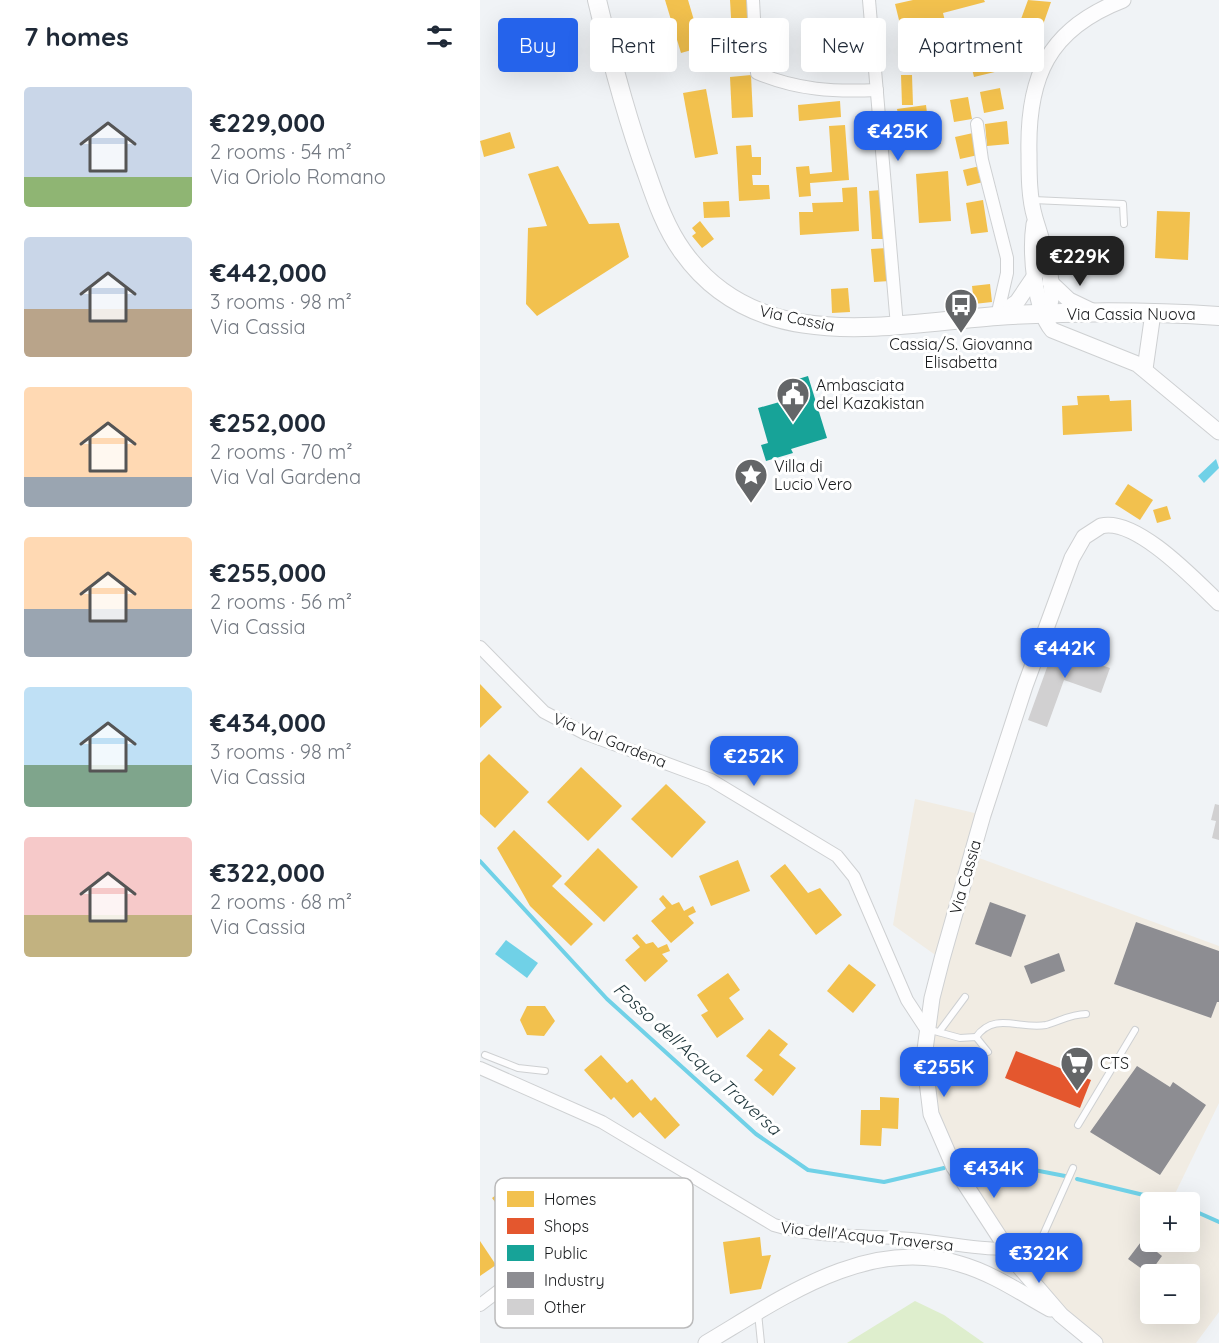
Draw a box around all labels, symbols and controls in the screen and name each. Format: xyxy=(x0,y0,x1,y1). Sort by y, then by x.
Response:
chip: Buy xyxy=(498,18,578,72)
chip: Rent xyxy=(590,18,677,72)
chip: Filters xyxy=(689,18,789,72)
chip: New xyxy=(801,18,886,72)
chip: Apartment xyxy=(898,18,1044,72)
text: 7 homes xyxy=(24,20,129,53)
icon: filters xyxy=(423,20,456,53)
text: €229,000 xyxy=(210,106,325,139)
icon: home xyxy=(72,111,144,183)
pin: €425K xyxy=(856,111,940,162)
text: €425K xyxy=(868,118,928,143)
text: 2 rooms · 54 m² xyxy=(210,139,352,164)
text: Via Oriolo Romano xyxy=(210,164,386,189)
pin: €229K xyxy=(1038,236,1122,287)
text: €229K xyxy=(1050,243,1110,268)
text: €442,000 xyxy=(210,256,327,289)
icon: home xyxy=(72,261,144,333)
bus stop icon: Cassia/S. Giovanna Elisabetta xyxy=(943,287,979,334)
text: 3 rooms · 98 m² xyxy=(210,289,352,314)
street label: Via Cassia xyxy=(758,300,836,336)
street label: Via Cassia Nuova xyxy=(1066,304,1196,324)
text: Via Cassia xyxy=(210,314,306,339)
place label: Cassia/S. Giovanna Elisabetta xyxy=(889,334,1033,372)
place label: Ambasciata del Kazakistan xyxy=(816,375,925,413)
public building icon: Ambasciata del Kazakistan xyxy=(775,376,811,423)
text: €252,000 xyxy=(210,406,326,439)
icon: home xyxy=(72,411,144,483)
text: 2 rooms · 70 m² xyxy=(210,439,353,464)
place label: Villa di Lucio Vero xyxy=(774,456,852,494)
place icon: Villa di Lucio Vero xyxy=(733,457,769,504)
text: Via Val Gardena xyxy=(210,464,361,489)
text: €255,000 xyxy=(210,556,326,589)
icon: home xyxy=(72,561,144,633)
text: 2 rooms · 56 m² xyxy=(210,589,352,614)
text: Via Cassia xyxy=(210,614,306,639)
pin: €442K xyxy=(1023,628,1107,679)
text: €442K xyxy=(1035,635,1095,660)
text: €434,000 xyxy=(210,706,326,739)
street label: Via Val Gardena xyxy=(550,708,670,772)
icon: home xyxy=(72,711,144,783)
pin: €252K xyxy=(712,736,796,787)
text: 3 rooms · 98 m² xyxy=(210,739,352,764)
text: €252K xyxy=(724,743,784,768)
text: Via Cassia xyxy=(210,764,306,789)
street label: Via Cassia xyxy=(945,838,985,916)
text: €322,000 xyxy=(210,856,325,889)
icon: home xyxy=(72,861,144,933)
text: 2 rooms · 68 m² xyxy=(210,889,352,914)
text: Via Cassia xyxy=(210,914,306,939)
water label: Fosso dell'Acqua Traversa xyxy=(609,977,787,1141)
supermarket icon: CTS xyxy=(1059,1045,1095,1092)
pin: €255K xyxy=(902,1047,986,1098)
place label: CTS xyxy=(1100,1053,1129,1073)
text: €255K xyxy=(914,1054,974,1079)
pin: €434K xyxy=(952,1148,1036,1199)
text: €434K xyxy=(964,1155,1024,1180)
legend xyxy=(495,1178,693,1328)
text: Homes xyxy=(544,1189,596,1209)
map controls xyxy=(1140,1192,1200,1324)
button: + xyxy=(1140,1192,1200,1252)
text: Shops xyxy=(544,1216,589,1236)
street label: Via dell'Acqua Traversa xyxy=(779,1217,955,1255)
pin: €322K xyxy=(997,1233,1081,1284)
text: €322K xyxy=(1009,1240,1069,1265)
text: Public xyxy=(544,1243,588,1263)
button: − xyxy=(1140,1264,1200,1324)
text: Industry xyxy=(544,1270,604,1290)
text: Other xyxy=(544,1297,586,1317)

